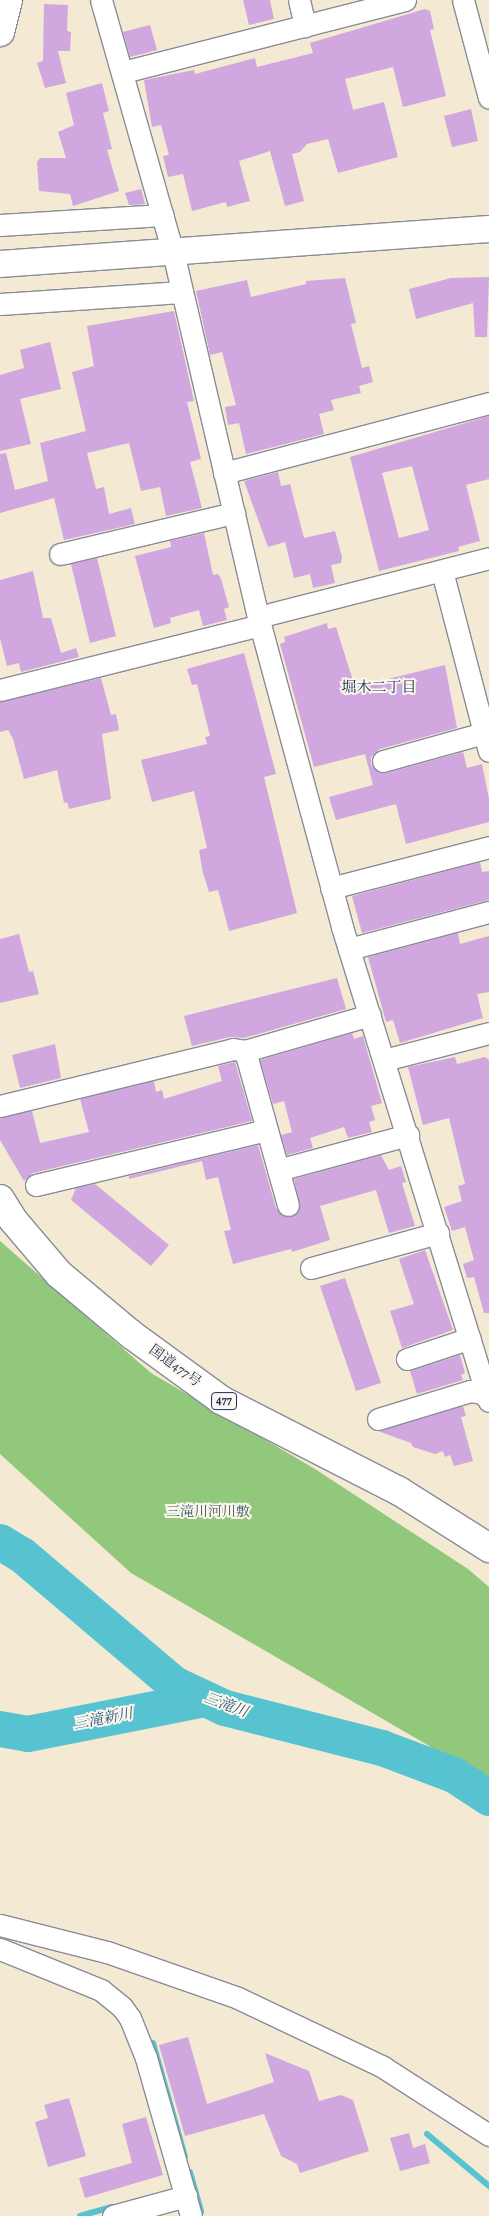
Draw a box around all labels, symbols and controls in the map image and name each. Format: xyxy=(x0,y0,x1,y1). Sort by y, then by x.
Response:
district label: 堀木二丁目 xyxy=(342,679,416,697)
street label: 国道477号 xyxy=(146,1342,204,1390)
road number: 477 xyxy=(210,1392,238,1410)
park label: 三滝川河川敷 xyxy=(166,1504,250,1520)
water label: 三滝川 xyxy=(202,1689,250,1721)
water label: 三滝新川 xyxy=(72,1704,134,1734)

